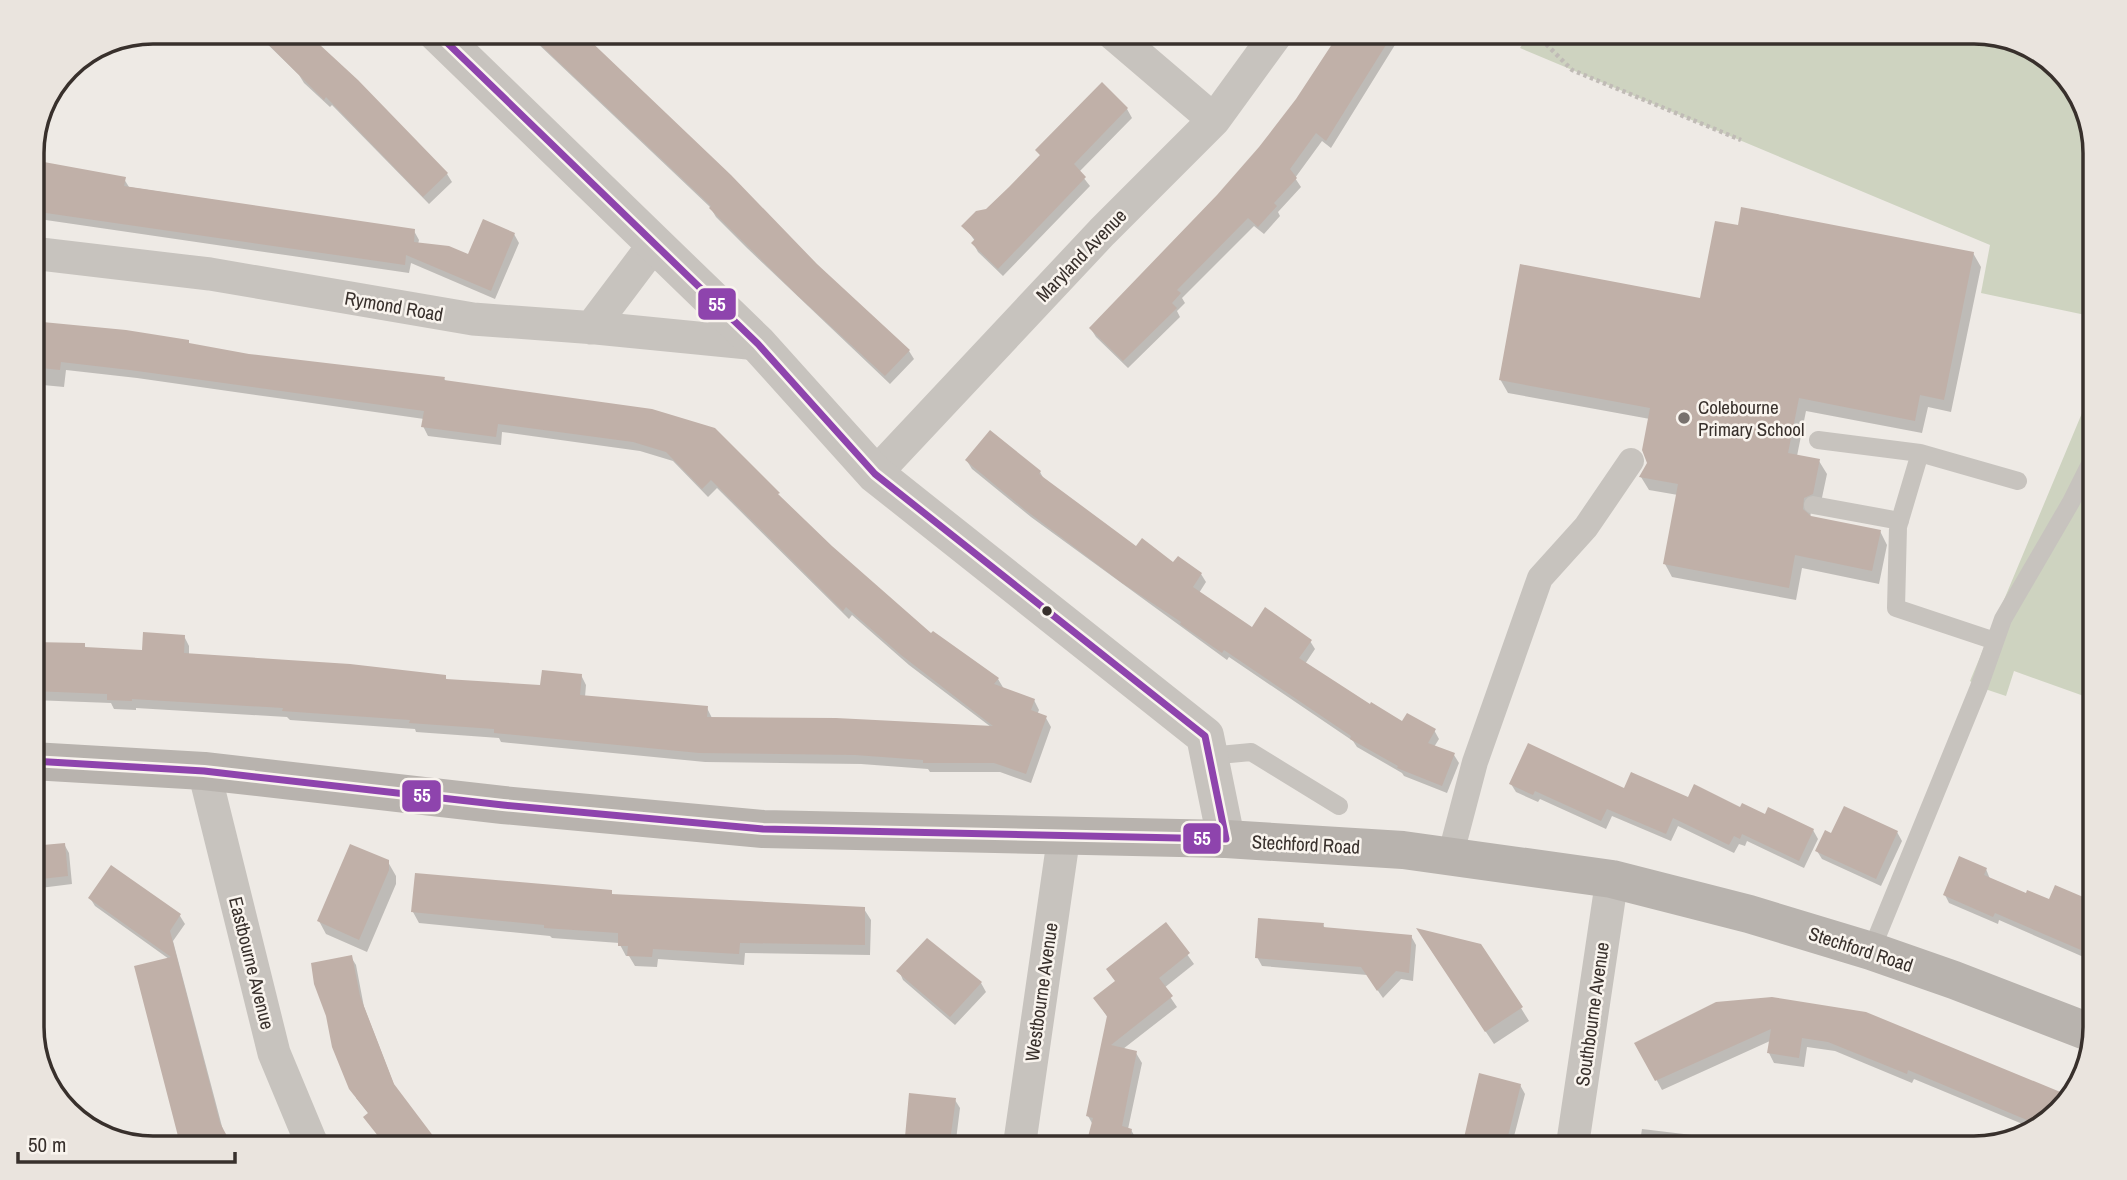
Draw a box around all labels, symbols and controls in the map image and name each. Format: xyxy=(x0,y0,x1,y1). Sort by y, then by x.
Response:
street label: Maryland Avenue xyxy=(1030,203,1132,307)
street label: Rymond Road xyxy=(343,285,445,327)
line badge: 55 xyxy=(697,287,737,321)
text: 55 xyxy=(708,291,726,317)
place label: Colebourne Primary School xyxy=(1698,394,1805,442)
marker: Colebourne Primary School xyxy=(1676,410,1692,426)
unlabelled marker xyxy=(1040,604,1054,618)
line badge: 55 xyxy=(401,779,442,813)
text: 55 xyxy=(413,782,431,808)
line badge: 55 xyxy=(1182,822,1222,855)
text: 55 xyxy=(1193,825,1211,851)
street label: Stechford Road xyxy=(1251,828,1361,860)
street label: Eastbourne Avenue xyxy=(223,894,281,1032)
street label: Stechford Road xyxy=(1805,920,1917,978)
street label: Westbourne Avenue xyxy=(1018,921,1064,1063)
street label: Southbourne Avenue xyxy=(1569,940,1615,1088)
scale bar xyxy=(18,1120,234,1164)
text: 50 m xyxy=(28,1130,66,1159)

